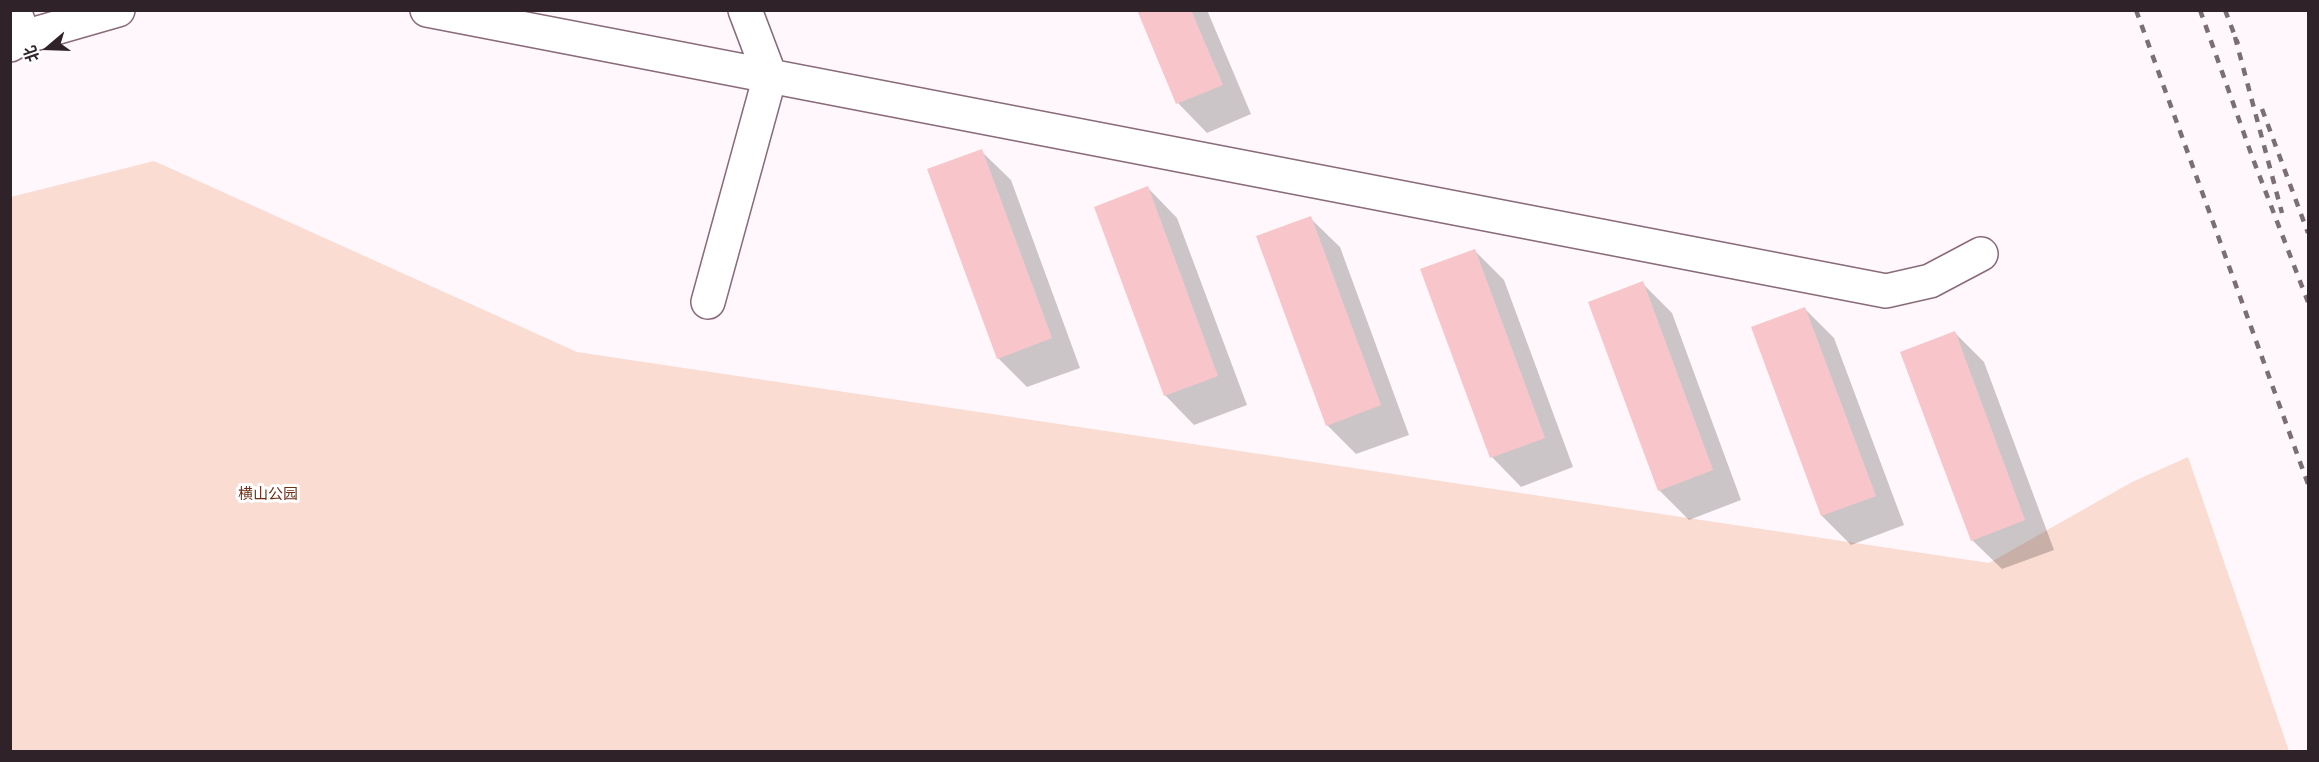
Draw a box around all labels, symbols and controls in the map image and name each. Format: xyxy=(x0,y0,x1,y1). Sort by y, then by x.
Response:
north arrow xyxy=(18,18,78,78)
text: 北 xyxy=(18,43,44,65)
park label: 横山公园 xyxy=(238,486,298,504)

